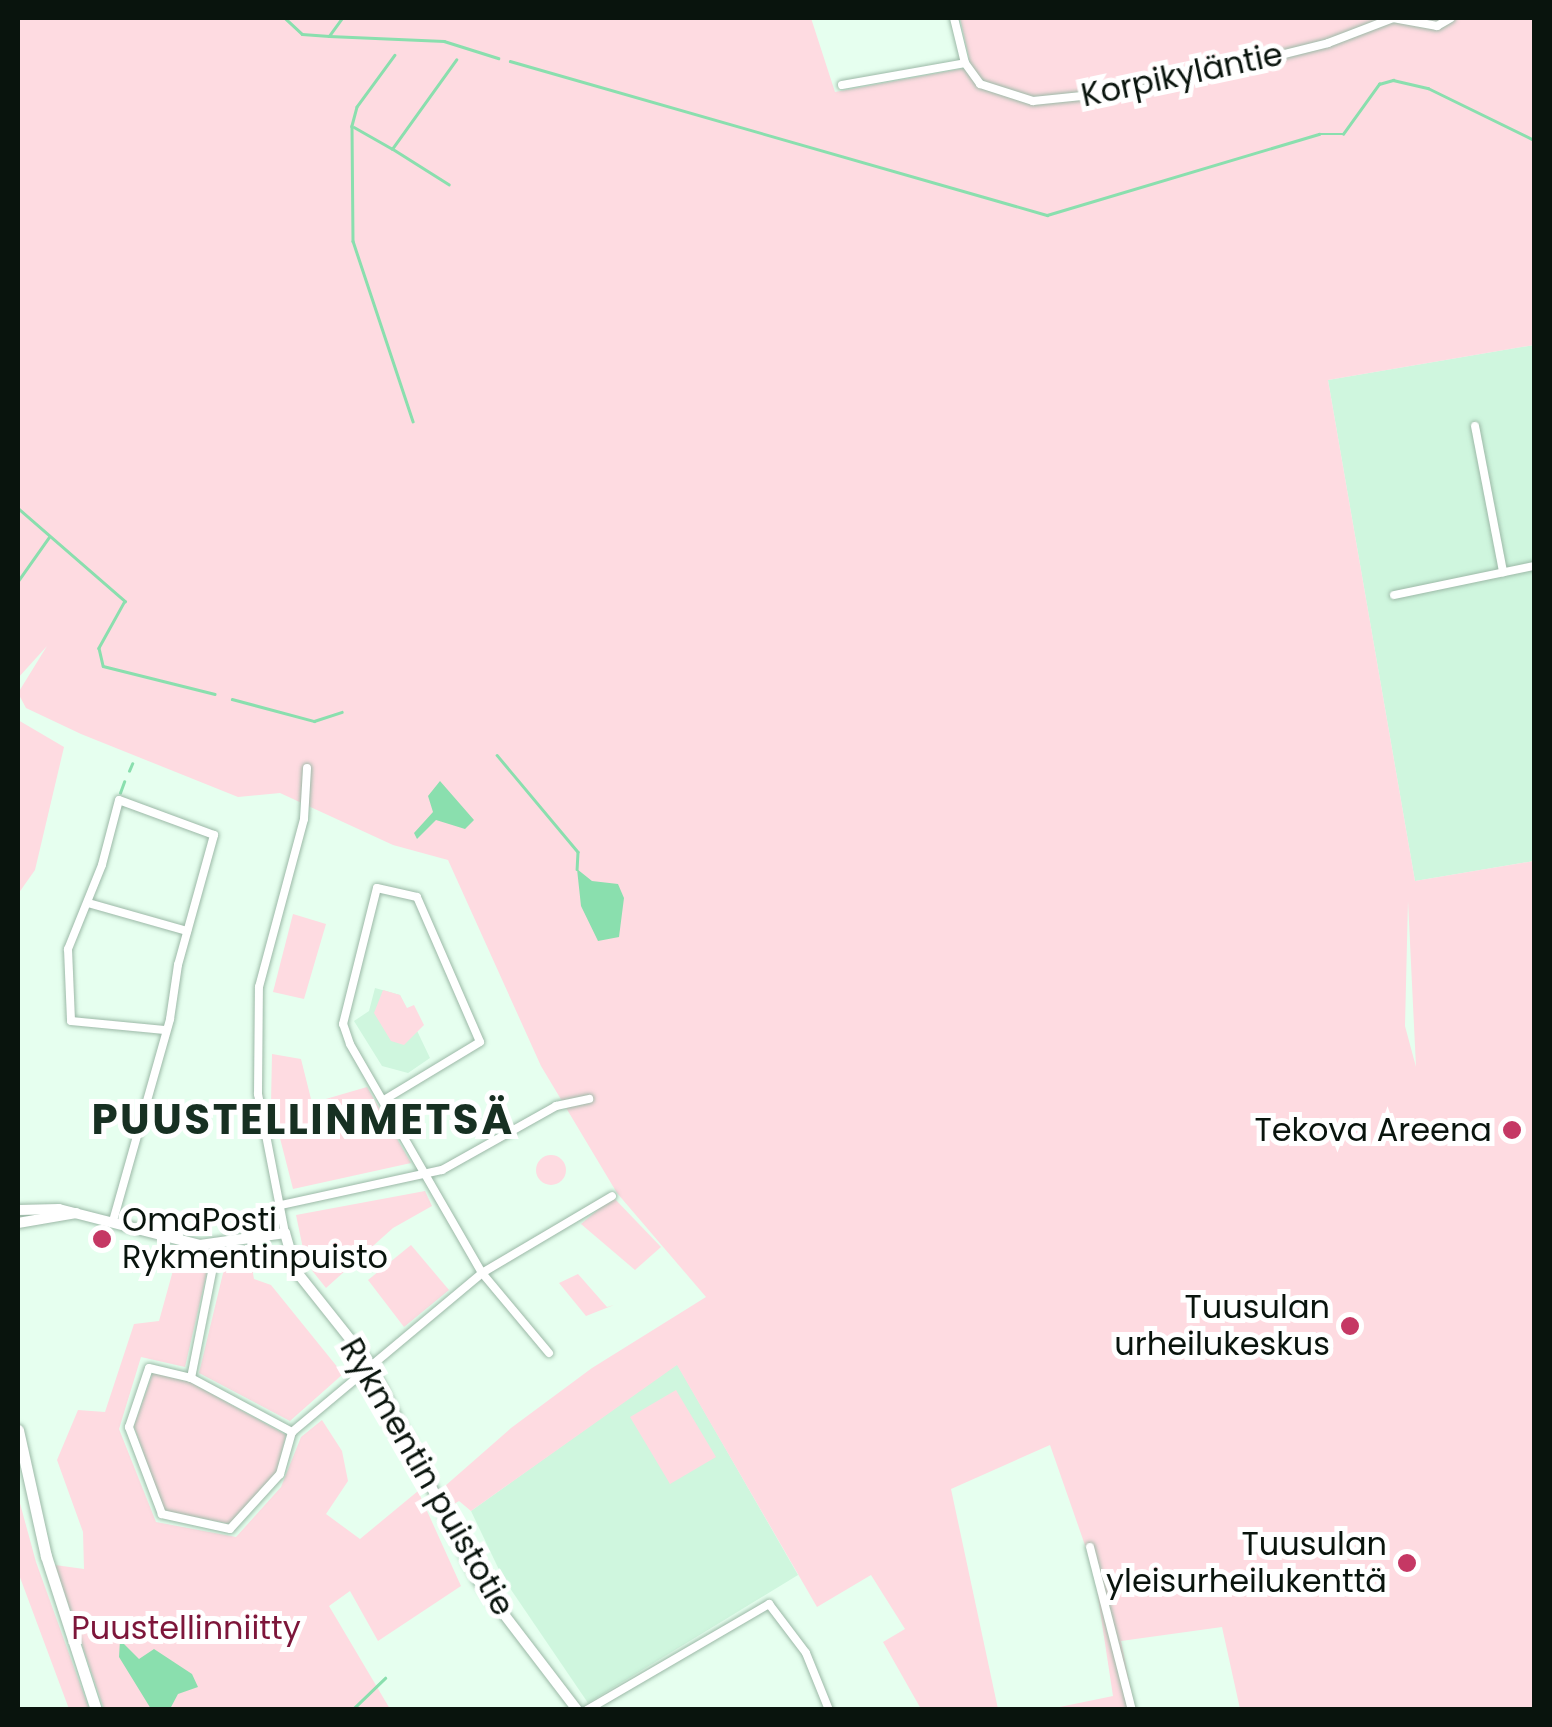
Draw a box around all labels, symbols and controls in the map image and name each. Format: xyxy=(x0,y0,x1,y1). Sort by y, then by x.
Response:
street label: Korpikyläntie xyxy=(1078,35,1286,115)
district label: PUUSTELLINMETSÄ xyxy=(91,1095,515,1145)
place label: Tekova Areena xyxy=(1254,1111,1492,1149)
marker: Tekova Areena xyxy=(1501,1119,1523,1141)
place label: OmaPosti Rykmentinpuisto xyxy=(122,1202,388,1277)
marker: OmaPosti Rykmentinpuisto xyxy=(91,1228,113,1250)
place label: Tuusulan urheilukeskus xyxy=(1114,1289,1330,1364)
marker: Tuusulan urheilukeskus xyxy=(1339,1315,1361,1337)
street label: Rykmentin puistotie xyxy=(332,1331,522,1623)
place label: Tuusulan yleisurheilukenttä xyxy=(1106,1526,1387,1601)
marker: Tuusulan yleisurheilukenttä xyxy=(1396,1552,1418,1574)
park label: Puustellinniitty xyxy=(71,1609,301,1647)

